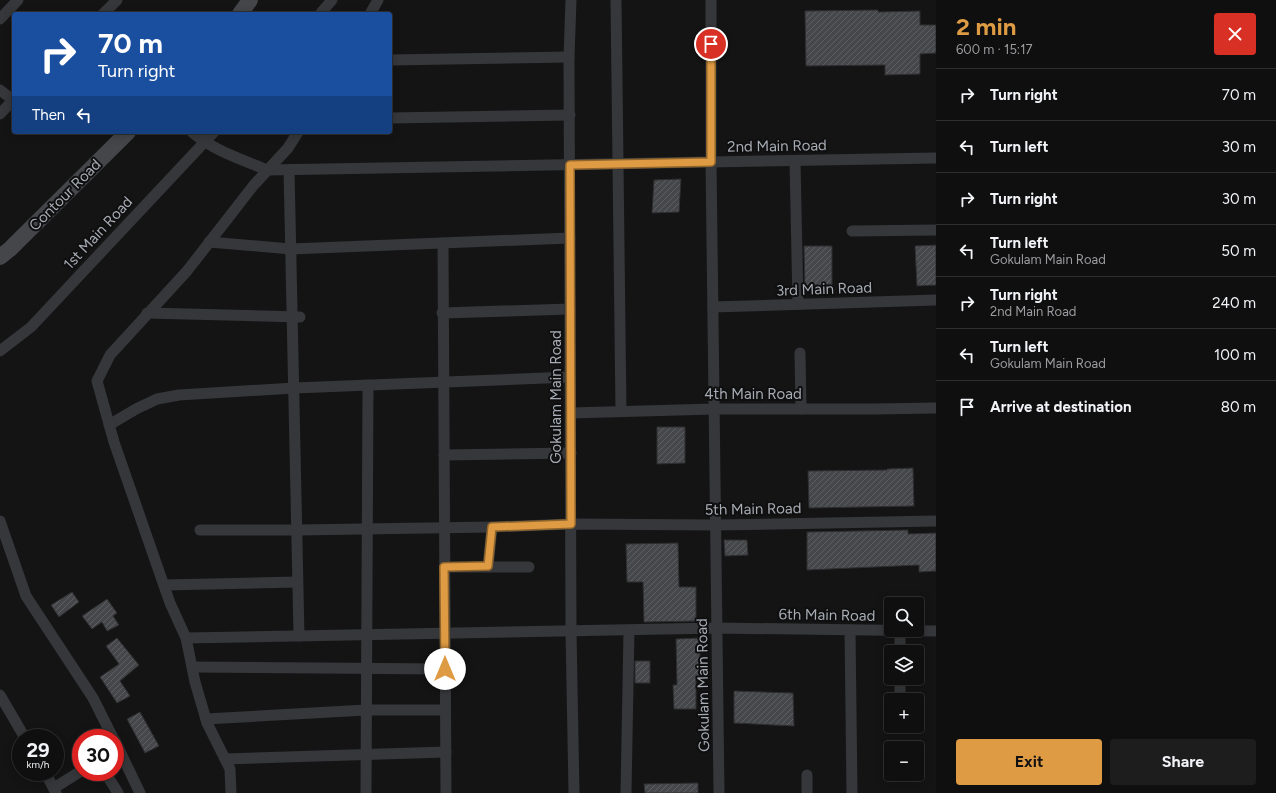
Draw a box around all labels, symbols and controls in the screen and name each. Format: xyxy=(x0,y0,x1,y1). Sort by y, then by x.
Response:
text: 2 min xyxy=(956,12,1016,41)
button: close xyxy=(1214,13,1256,55)
text: 70 m xyxy=(98,26,163,60)
pin xyxy=(694,27,728,61)
icon: right xyxy=(32,28,84,80)
icon: arrive xyxy=(700,33,722,55)
text: 600 m · 15:17 xyxy=(956,42,1033,57)
text: Turn right xyxy=(98,60,175,82)
icon: right xyxy=(956,84,978,106)
text: Turn right xyxy=(990,86,1058,104)
text: 70 m xyxy=(1222,86,1256,104)
icon: left xyxy=(73,104,95,126)
text: Then xyxy=(32,106,65,124)
street label: 2nd Main Road xyxy=(727,136,827,156)
icon: left xyxy=(956,136,978,158)
text: Turn left xyxy=(990,138,1048,156)
text: 30 m xyxy=(1222,138,1256,156)
street label: Contour Road xyxy=(25,155,105,235)
icon: right xyxy=(956,188,978,210)
text: Turn right xyxy=(990,190,1058,208)
text: 30 m xyxy=(1222,190,1256,208)
street label: 1st Main Road xyxy=(60,193,136,273)
text: Turn left xyxy=(990,234,1048,252)
icon: left xyxy=(956,240,978,262)
text: 50 m xyxy=(1221,242,1256,260)
text: Gokulam Main Road xyxy=(990,252,1106,267)
street label: 3rd Main Road xyxy=(776,278,872,300)
text: Turn right xyxy=(990,286,1058,304)
icon: right xyxy=(956,292,978,314)
text: 240 m xyxy=(1212,294,1256,312)
text: 2nd Main Road xyxy=(990,304,1076,319)
street label: Gokulam Main Road xyxy=(547,330,565,464)
text: Turn left xyxy=(990,338,1048,356)
icon: left xyxy=(956,344,978,366)
text: 100 m xyxy=(1214,346,1256,364)
text: Gokulam Main Road xyxy=(990,356,1106,371)
street label: 4th Main Road xyxy=(704,385,802,403)
icon: arrive xyxy=(956,396,978,418)
text: Arrive at destination xyxy=(990,398,1131,416)
text: 80 m xyxy=(1221,398,1256,416)
street label: 5th Main Road xyxy=(704,499,802,519)
map controls xyxy=(884,597,924,781)
button: search xyxy=(884,597,924,637)
street label: 6th Main Road xyxy=(779,605,875,625)
street label: Gokulam Main Road xyxy=(693,618,713,752)
button: layers xyxy=(884,645,924,685)
position arrow xyxy=(424,648,466,690)
button: + xyxy=(884,693,924,733)
speed limit sign: 30 xyxy=(72,729,124,781)
text: 29 xyxy=(26,738,50,762)
button: Exit xyxy=(956,739,1102,785)
button: Share xyxy=(1110,739,1256,785)
button: − xyxy=(884,741,924,781)
text: km/h xyxy=(27,758,49,771)

